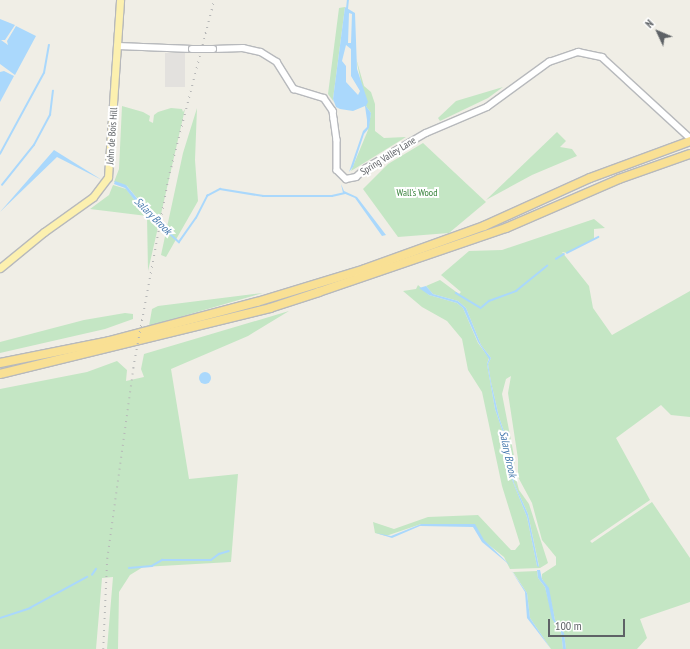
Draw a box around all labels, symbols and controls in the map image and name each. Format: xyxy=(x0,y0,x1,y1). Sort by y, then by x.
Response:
north arrow xyxy=(638,12,678,52)
text: N xyxy=(642,17,656,31)
street label: John de Bois Hill xyxy=(104,107,120,165)
street label: Spring Valley Lane xyxy=(358,134,418,178)
park label: Wall's Wood xyxy=(396,187,438,199)
water label: Salary Brook xyxy=(132,195,174,237)
water label: Salary Brook xyxy=(497,429,519,479)
scale bar xyxy=(550,611,627,637)
text: 100 m xyxy=(555,618,582,633)

